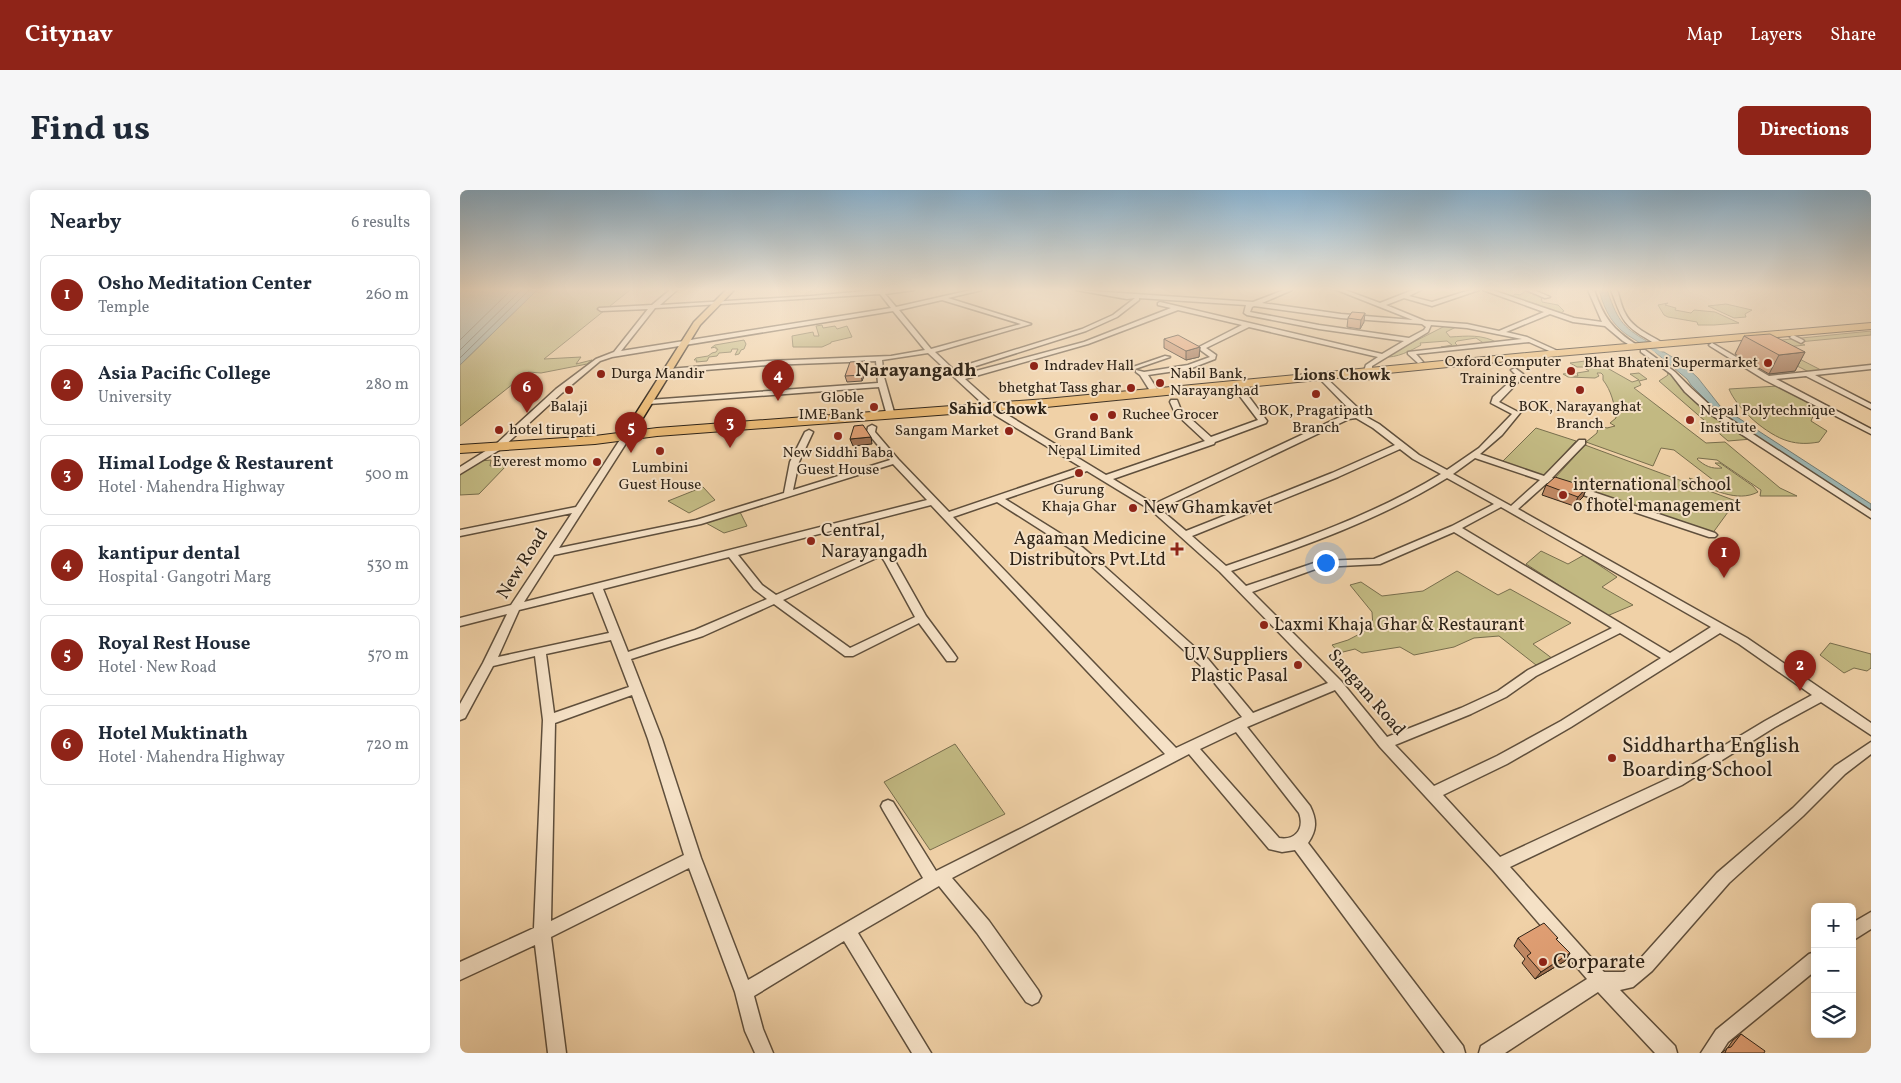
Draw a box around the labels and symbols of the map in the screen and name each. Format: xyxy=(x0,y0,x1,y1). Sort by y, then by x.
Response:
place label: Oxford Computer Training centre xyxy=(1445,352,1561,390)
place label: Bhat Bhateni Supermarket xyxy=(1584,353,1758,374)
place label: Indradev Hall xyxy=(1044,356,1134,377)
marker: Bhat Bhateni Supermarket xyxy=(1762,357,1774,369)
district label: Narayangadh xyxy=(855,358,977,384)
pin: 4 xyxy=(762,360,794,401)
marker: Indradev Hall xyxy=(1028,360,1040,372)
place label: Durga Mandir xyxy=(611,364,704,385)
place label: Nabil Bank, Narayanghad xyxy=(1170,364,1259,402)
district label: Lions Chowk xyxy=(1294,365,1391,387)
marker: Oxford Computer Training centre xyxy=(1565,365,1577,377)
marker: Durga Mandir xyxy=(595,368,607,380)
pin: 6 xyxy=(511,372,543,413)
marker: Nabil Bank, Narayanghad xyxy=(1154,377,1166,389)
place label: bhetghat Tass ghar xyxy=(998,378,1121,399)
marker: bhetghat Tass ghar xyxy=(1125,382,1137,394)
marker: Balaji xyxy=(563,384,575,396)
marker: BOK, Narayanghat Branch xyxy=(1574,384,1586,396)
place label: Globle IME Bank xyxy=(799,388,864,426)
marker: BOK, Pragatipath Branch xyxy=(1310,388,1322,400)
place label: Balaji xyxy=(550,397,588,418)
place label: BOK, Narayanghat Branch xyxy=(1519,397,1641,435)
district label: Sahid Chowk xyxy=(949,399,1047,421)
marker: Globle IME Bank xyxy=(868,401,880,413)
place label: BOK, Pragatipath Branch xyxy=(1259,401,1373,439)
place label: Nepal Polytechnique Institute xyxy=(1700,401,1835,439)
place label: Ruchee Grocer xyxy=(1122,405,1219,426)
pin: 3 xyxy=(714,407,746,448)
marker: Ruchee Grocer xyxy=(1106,409,1118,421)
marker: Grand Bank Nepal Limited xyxy=(1088,411,1100,423)
pin: 5 xyxy=(615,412,647,453)
marker: Nepal Polytechnique Institute xyxy=(1684,414,1696,426)
place label: hotel tirupati xyxy=(509,420,596,441)
place label: Sangam Market xyxy=(895,421,999,442)
marker: hotel tirupati xyxy=(493,424,505,436)
place label: Grand Bank Nepal Limited xyxy=(1047,424,1141,462)
marker: Sangam Market xyxy=(1003,425,1015,437)
marker: New Siddhi Baba Guest House xyxy=(832,430,844,442)
place label: New Siddhi Baba Guest House xyxy=(783,443,893,481)
marker: Lumbini Guest House xyxy=(654,445,666,457)
place label: Everest momo xyxy=(493,452,587,473)
marker: Everest momo xyxy=(591,456,603,468)
place label: Lumbini Guest House xyxy=(619,458,701,496)
marker: Gurung Khaja Ghar xyxy=(1073,467,1085,479)
place label: international school o fhotel management xyxy=(1573,473,1741,519)
place label: Gurung Khaja Ghar xyxy=(1042,480,1116,518)
marker: international school o fhotel management xyxy=(1557,489,1569,501)
place label: New Ghamkavet xyxy=(1143,496,1273,521)
marker: New Ghamkavet xyxy=(1127,502,1139,514)
place label: Central, Narayangadh xyxy=(821,519,928,565)
street label: New Road xyxy=(491,524,555,604)
place label: Agaaman Medicine Distributors Pvt.Ltd xyxy=(1009,527,1166,573)
marker: Central, Narayangadh xyxy=(805,535,817,547)
pin: 1 xyxy=(1708,537,1740,578)
marker: Agaaman Medicine Distributors Pvt.Ltd xyxy=(1170,542,1184,556)
your location xyxy=(1313,550,1339,576)
place label: Laxmi Khaja Ghar & Restaurant xyxy=(1274,613,1525,638)
marker: Laxmi Khaja Ghar & Restaurant xyxy=(1258,619,1270,631)
place label: U.V Suppliers Plastic Pasal xyxy=(1184,643,1288,689)
street label: Sangam Road xyxy=(1321,644,1411,742)
pin: 2 xyxy=(1784,650,1816,691)
marker: U.V Suppliers Plastic Pasal xyxy=(1292,659,1304,671)
place label: Siddhartha English Boarding School xyxy=(1622,732,1800,785)
marker: Siddhartha English Boarding School xyxy=(1606,752,1618,764)
place label: Corparate xyxy=(1553,948,1645,977)
marker: Corparate xyxy=(1537,956,1549,968)

